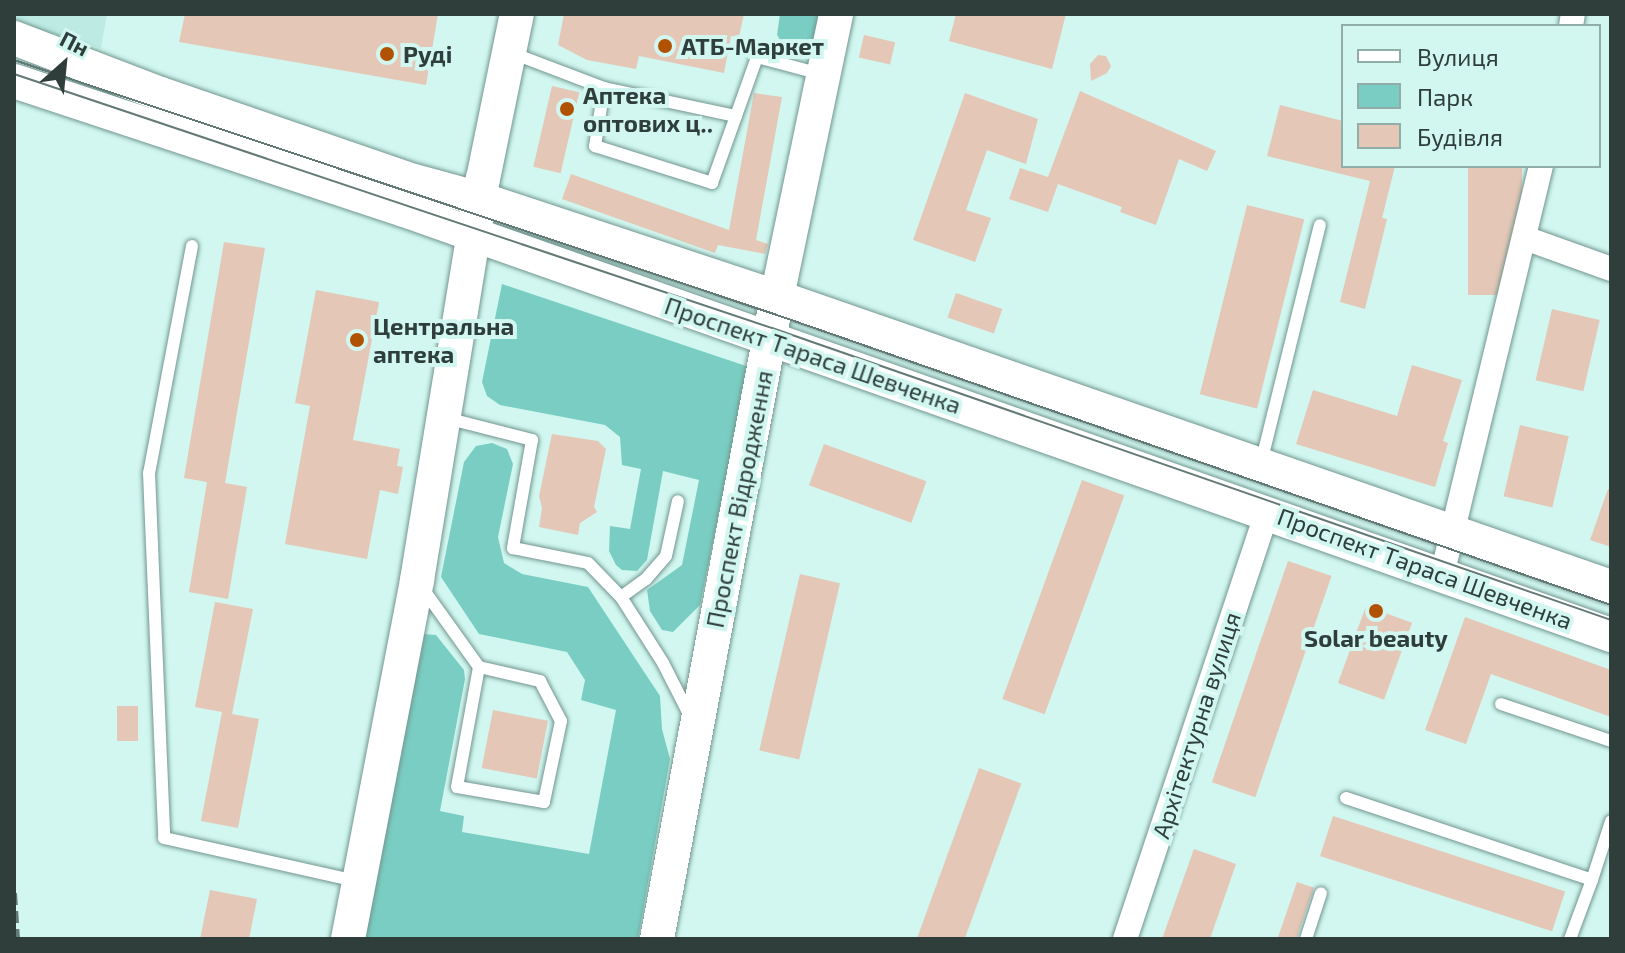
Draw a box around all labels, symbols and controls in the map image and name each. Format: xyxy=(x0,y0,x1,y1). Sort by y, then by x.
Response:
north arrow xyxy=(24,24,104,104)
legend xyxy=(1341,24,1601,168)
text: Пн xyxy=(56,25,94,61)
place label: АТБ-Маркет xyxy=(681,32,824,60)
marker: АТБ-Маркет xyxy=(656,37,674,55)
place label: Рудi xyxy=(403,40,452,68)
text: Вулиця xyxy=(1417,42,1499,71)
marker: Рудi xyxy=(378,45,396,63)
place label: Аптека оптових ц‥ xyxy=(583,81,713,137)
text: Парк xyxy=(1417,82,1473,111)
marker: Аптека оптових ц‥ xyxy=(558,100,576,118)
text: Будівля xyxy=(1417,122,1503,151)
street label: Проспект Тараса Шевченка xyxy=(661,291,965,419)
place label: Центральна аптека xyxy=(373,312,514,368)
marker: Центральна аптека xyxy=(348,331,366,349)
street label: Проспект Відродження xyxy=(700,368,778,630)
street label: Проспект Тараса Шевченка xyxy=(1274,501,1576,635)
marker: Solar beauty xyxy=(1367,602,1385,620)
street label: Архітектурна вулиця xyxy=(1146,608,1246,842)
place label: Solar beauty xyxy=(1304,624,1448,652)

